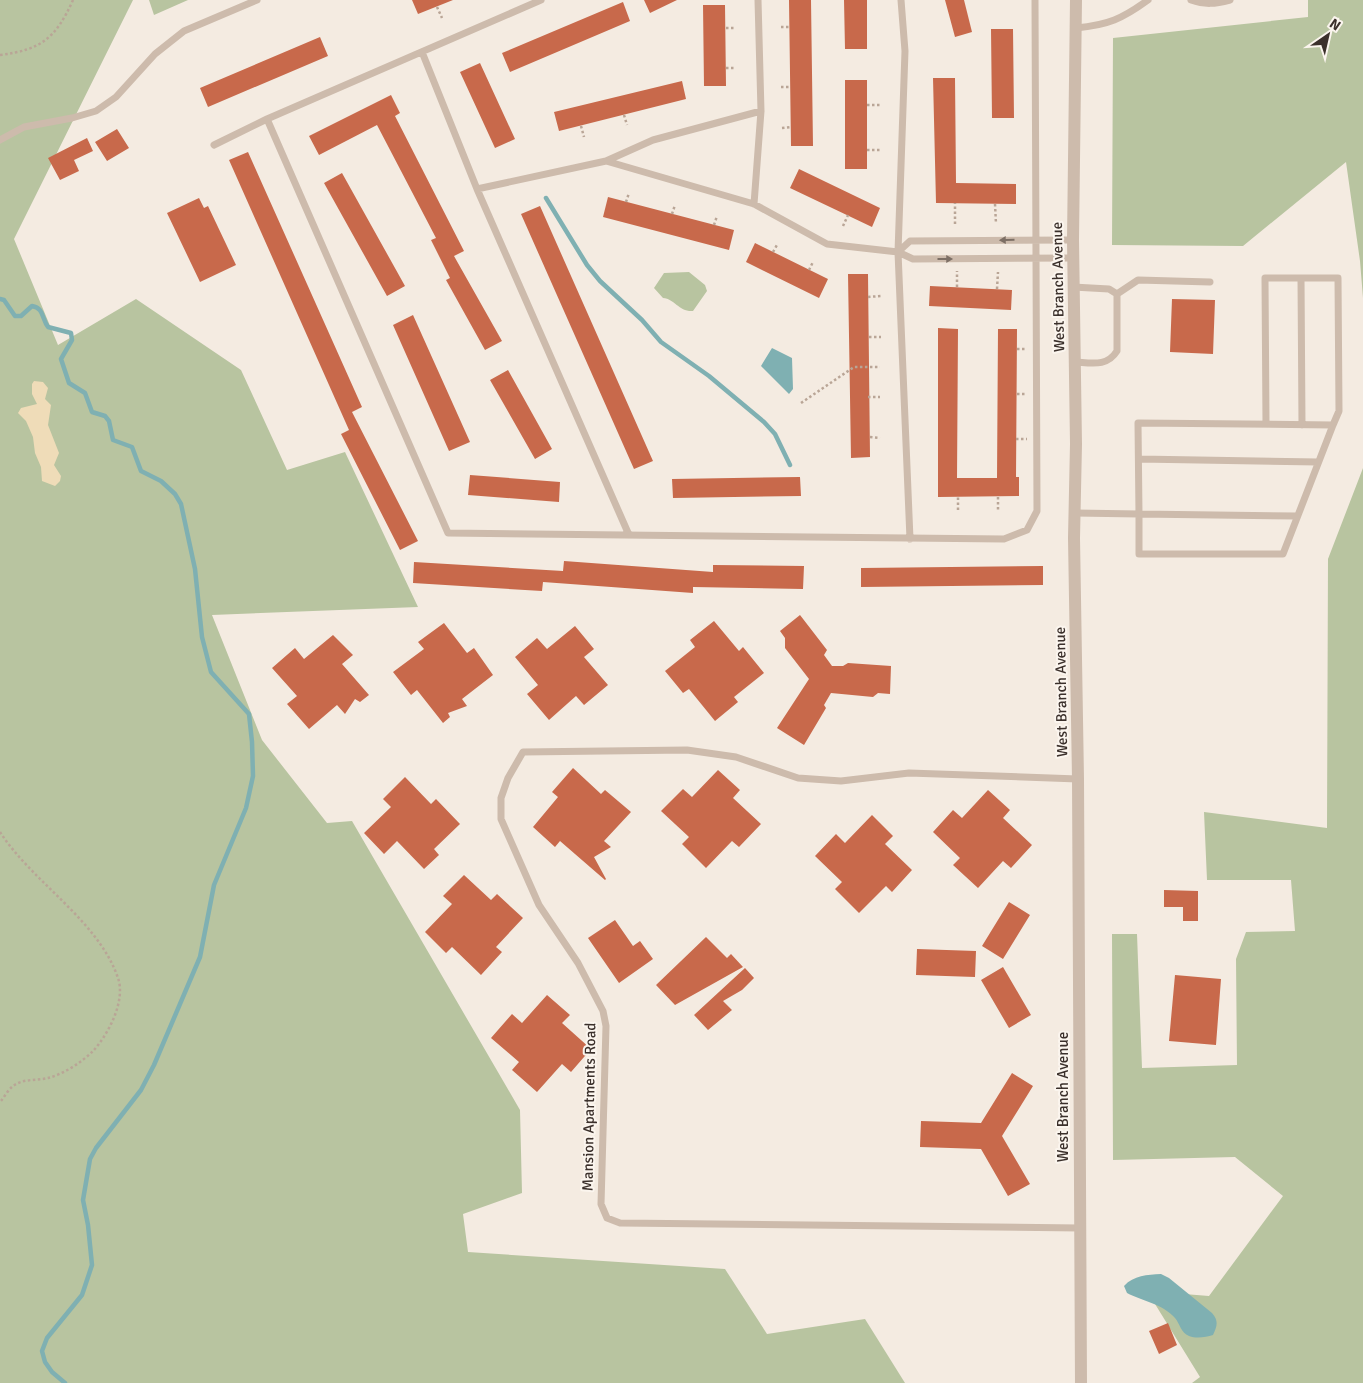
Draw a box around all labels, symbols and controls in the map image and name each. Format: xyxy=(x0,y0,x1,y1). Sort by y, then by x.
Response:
north arrow xyxy=(1303,10,1353,60)
text: N xyxy=(1326,15,1344,34)
street label: West Branch Avenue xyxy=(1048,222,1068,352)
one-way arrow xyxy=(998,236,1014,244)
one-way arrow xyxy=(937,255,953,263)
street label: West Branch Avenue xyxy=(1051,627,1071,757)
street label: Mansion Apartments Road xyxy=(579,1023,599,1191)
street label: West Branch Avenue xyxy=(1054,1032,1072,1162)

